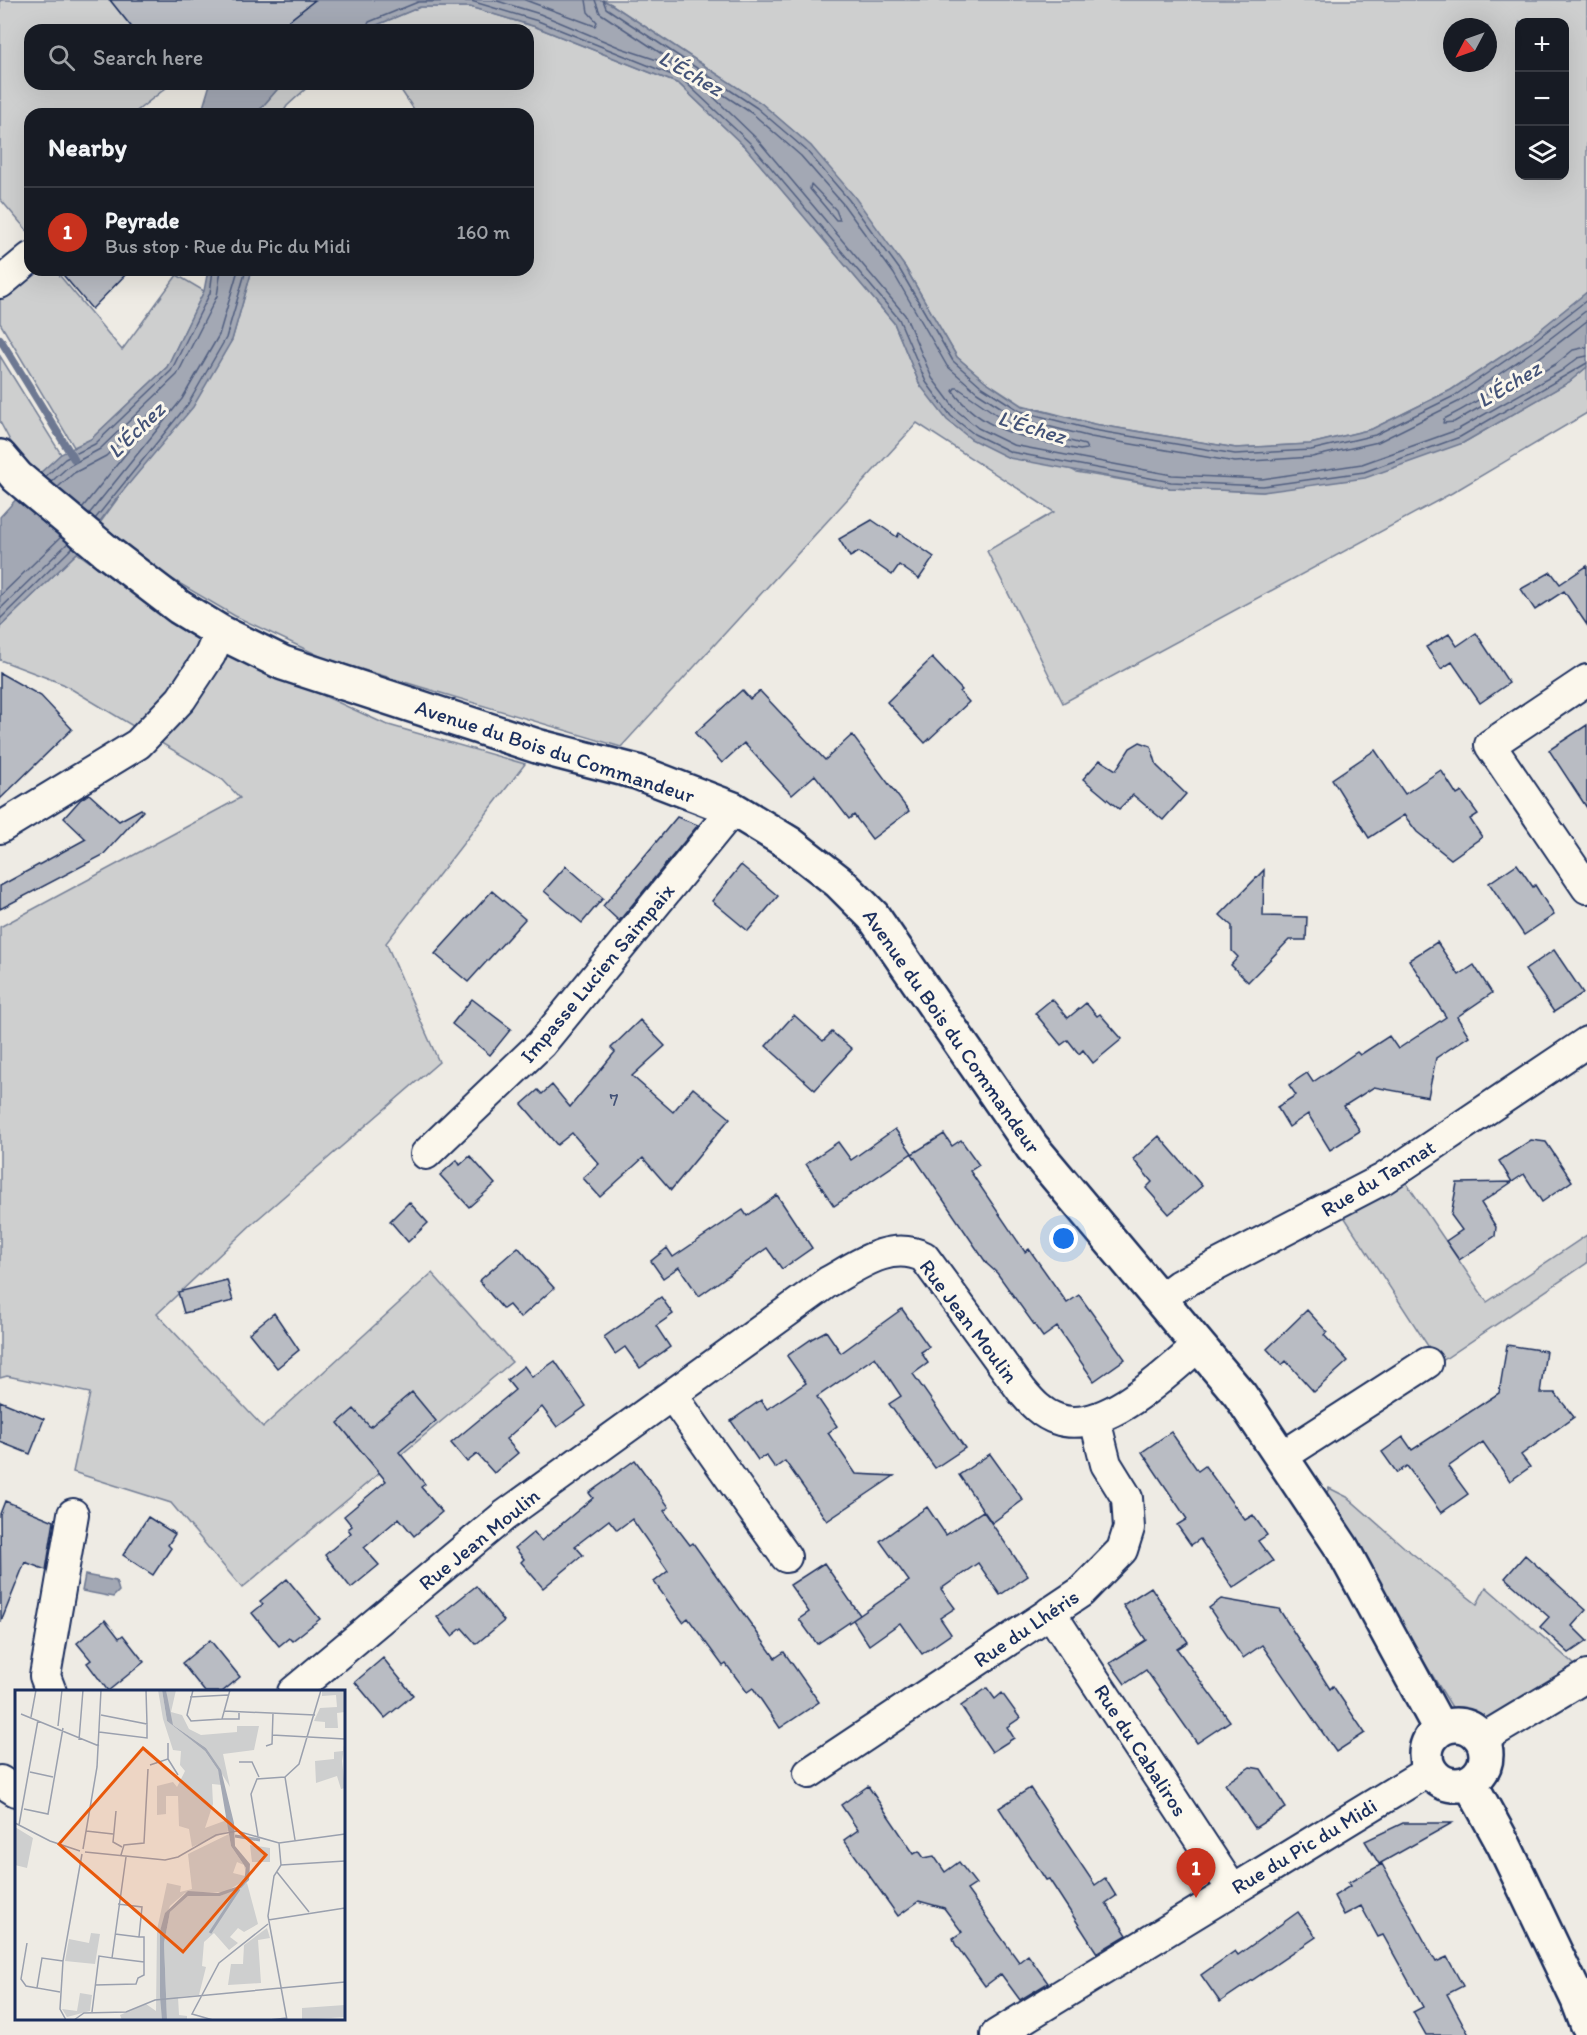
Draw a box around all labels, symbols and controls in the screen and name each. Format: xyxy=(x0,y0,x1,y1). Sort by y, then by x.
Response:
north arrow xyxy=(1443,18,1497,72)
map controls xyxy=(1515,18,1569,180)
button: + xyxy=(1515,18,1569,72)
search box xyxy=(24,24,534,90)
icon: search xyxy=(45,41,78,74)
text: Search here xyxy=(93,44,203,71)
water label: L'Échez xyxy=(654,44,729,103)
button: − xyxy=(1515,72,1569,126)
button: layers xyxy=(1515,126,1569,180)
text: Nearby xyxy=(48,131,127,163)
text: Peyrade xyxy=(105,207,179,234)
text: 1 xyxy=(63,220,72,244)
text: 160 m xyxy=(457,220,510,244)
text: Bus stop · Rue du Pic du Midi xyxy=(105,234,351,258)
water label: L'Échez xyxy=(1472,354,1547,414)
water label: L'Échez xyxy=(102,395,172,464)
water label: L'Échez xyxy=(995,404,1071,451)
street label: Avenue du Bois du Commandeur xyxy=(412,694,698,808)
street label: Impasse Lucien Saimpaix xyxy=(515,878,680,1068)
street label: Avenue du Bois du Commandeur xyxy=(858,904,1046,1158)
house number: 7 xyxy=(610,1089,619,1111)
street label: Rue du Tannat xyxy=(1316,1134,1440,1222)
your location xyxy=(1049,1224,1078,1253)
street label: Rue Jean Moulin xyxy=(914,1254,1024,1388)
street label: Rue Jean Moulin xyxy=(414,1483,545,1595)
street label: Rue du Lhéris xyxy=(969,1584,1083,1672)
street label: Rue du Cabaliros xyxy=(1089,1679,1193,1821)
inset map xyxy=(15,1690,345,2020)
street label: Rue du Pic du Midi xyxy=(1227,1793,1381,1899)
pin: 1 xyxy=(1176,1848,1216,1898)

